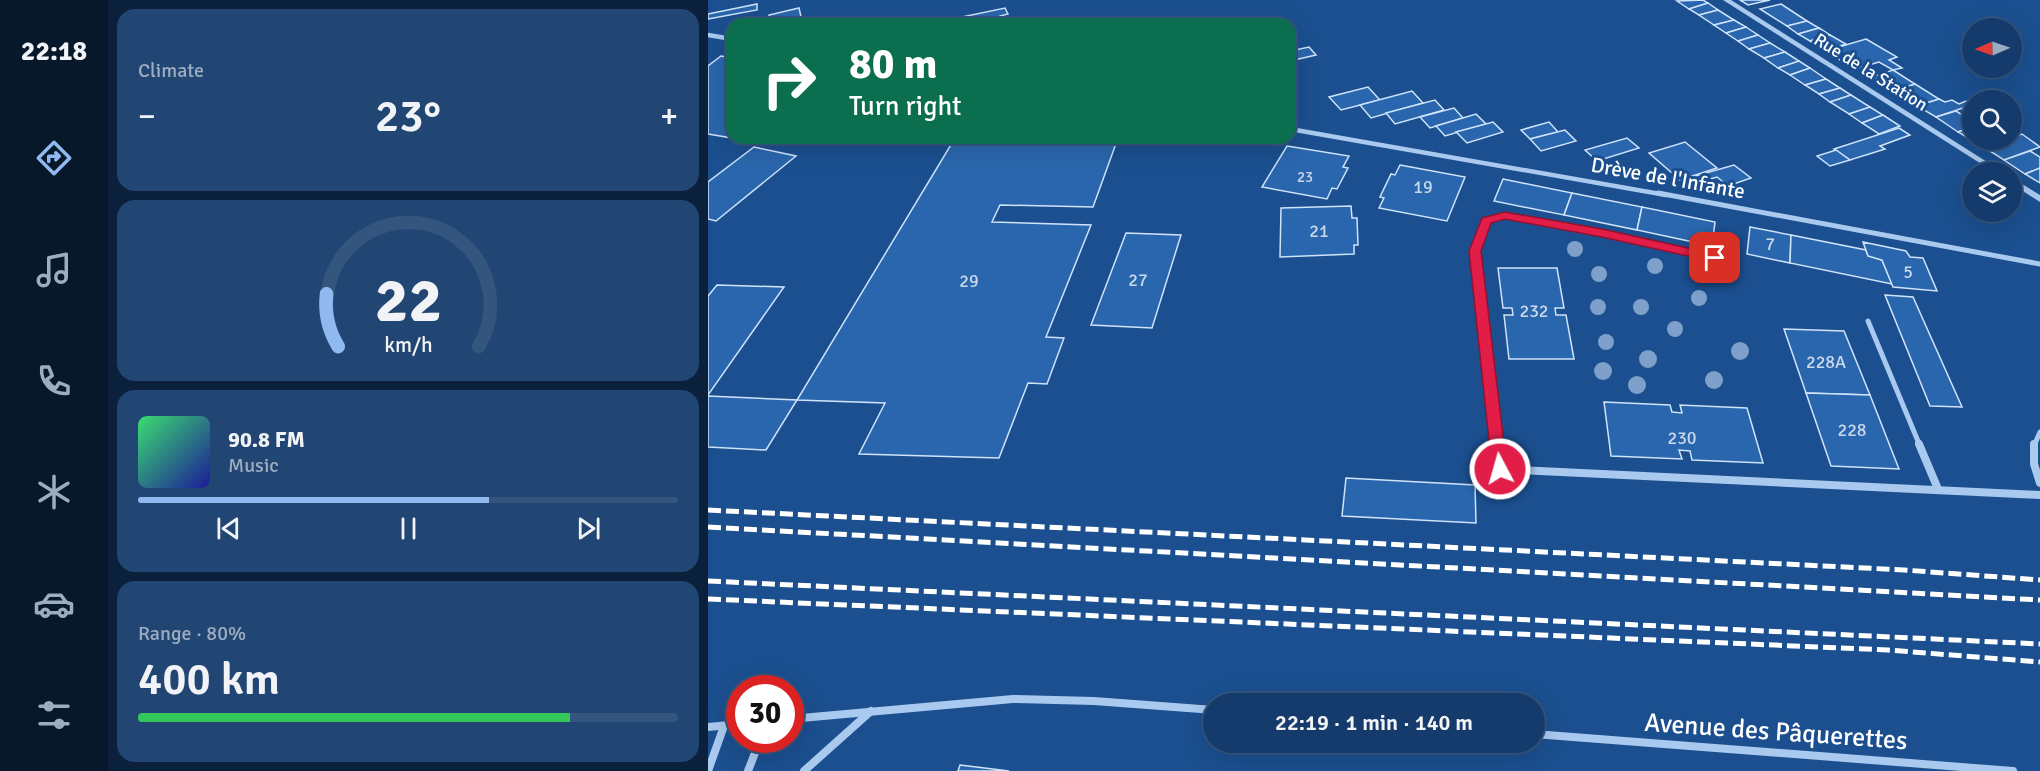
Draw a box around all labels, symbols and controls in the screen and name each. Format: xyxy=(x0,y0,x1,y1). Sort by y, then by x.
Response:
north arrow xyxy=(1962,18,2022,78)
map controls xyxy=(1962,18,2022,222)
street label: Rue de la Station xyxy=(1810,28,1932,116)
text: 22:18 xyxy=(21,35,87,68)
text: 80 m xyxy=(849,39,938,90)
icon: right xyxy=(750,42,828,120)
text: Climate xyxy=(138,58,204,83)
text: 23° xyxy=(375,89,441,144)
text: Turn right xyxy=(849,90,962,123)
button: search xyxy=(1962,90,2022,150)
text: − xyxy=(138,96,156,137)
text: + xyxy=(660,96,678,137)
icon: directions xyxy=(33,137,75,179)
street label: Drève de l'Infante xyxy=(1589,152,1747,204)
button: layers xyxy=(1962,162,2022,222)
house number: 23 xyxy=(1297,168,1313,186)
house number: 19 xyxy=(1413,176,1433,198)
house number: 21 xyxy=(1309,220,1329,242)
pin xyxy=(1689,232,1740,283)
house number: 7 xyxy=(1765,233,1775,255)
icon: arrive xyxy=(1698,241,1731,274)
icon: music xyxy=(33,249,75,291)
house number: 5 xyxy=(1903,261,1913,283)
text: 22 xyxy=(374,262,442,339)
house number: 27 xyxy=(1128,269,1148,291)
house number: 29 xyxy=(959,270,979,292)
house number: 232 xyxy=(1519,300,1549,322)
text: km/h xyxy=(384,333,432,359)
house number: 228A xyxy=(1806,351,1846,373)
icon: phone xyxy=(33,360,75,402)
house number: 228 xyxy=(1837,419,1867,441)
text: 90.8 FM xyxy=(228,426,305,453)
house number: 230 xyxy=(1667,427,1697,449)
position arrow xyxy=(1468,437,1532,501)
text: Music xyxy=(228,453,279,478)
icon: climate xyxy=(33,471,75,513)
icon: previous xyxy=(212,512,245,545)
icon: pause xyxy=(392,512,425,545)
icon: next xyxy=(572,512,605,545)
icon: car xyxy=(33,583,75,625)
text: Range · 80% xyxy=(138,621,246,646)
text: 400 km xyxy=(138,652,280,707)
speed limit sign: 30 xyxy=(726,675,804,753)
icon: filters xyxy=(33,694,75,736)
street label: Avenue des Pâquerettes xyxy=(1643,707,1909,757)
text: 22:19 · 1 min · 140 m xyxy=(1275,709,1473,736)

